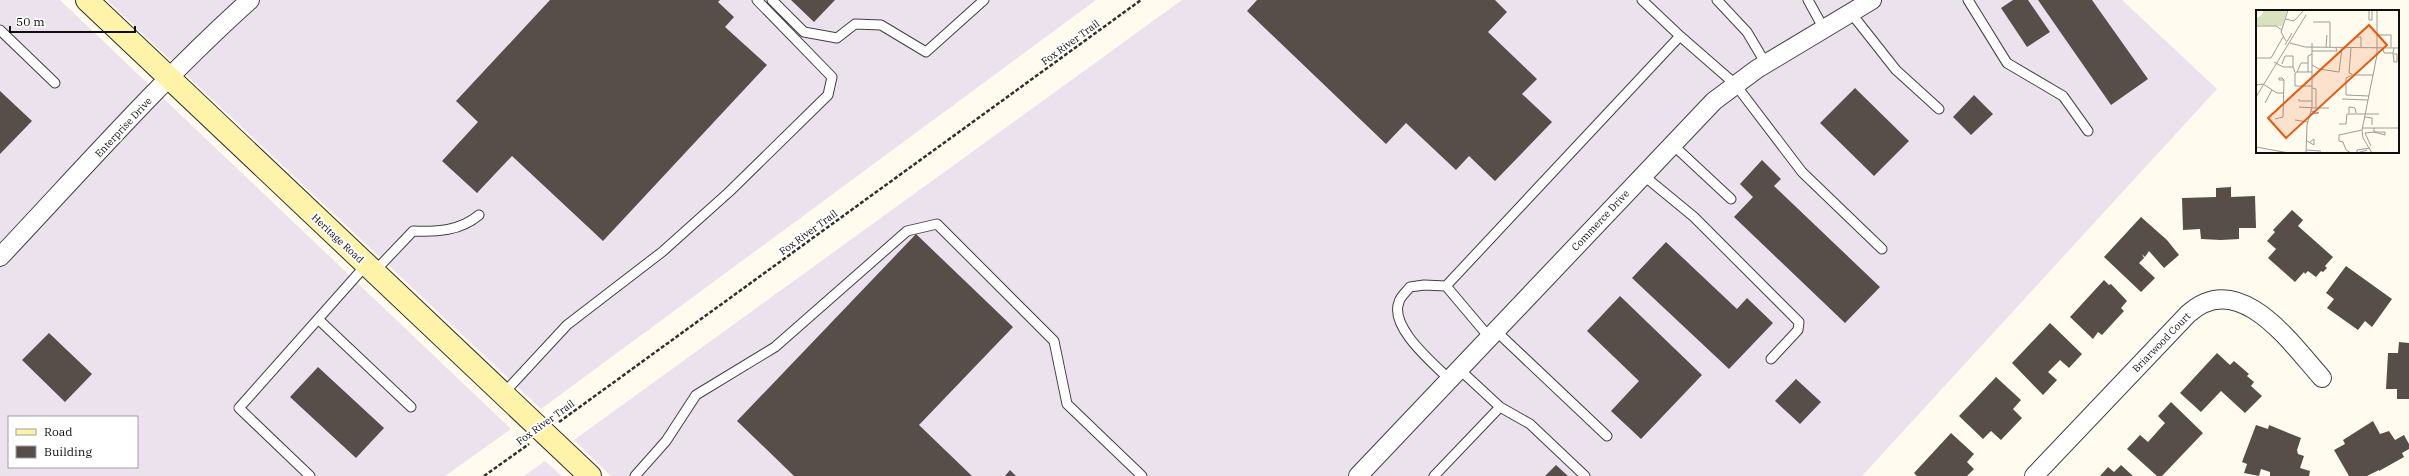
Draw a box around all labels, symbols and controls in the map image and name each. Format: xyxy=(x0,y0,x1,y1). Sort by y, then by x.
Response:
scale bar xyxy=(10,8,135,34)
inset map xyxy=(2256,10,2399,153)
text: 50 m xyxy=(16,14,45,29)
street label: Fox River Trail xyxy=(1039,17,1102,68)
street label: Enterprise Drive xyxy=(92,95,155,160)
street label: Commerce Drive xyxy=(1569,187,1632,254)
street label: Fox River Trail xyxy=(777,207,840,258)
street label: Heritage Road xyxy=(309,211,366,266)
street label: Briarwood Court xyxy=(2129,309,2194,375)
street label: Fox River Trail xyxy=(514,397,577,448)
legend xyxy=(8,416,138,468)
text: Road xyxy=(44,424,73,439)
text: Building xyxy=(44,444,92,459)

